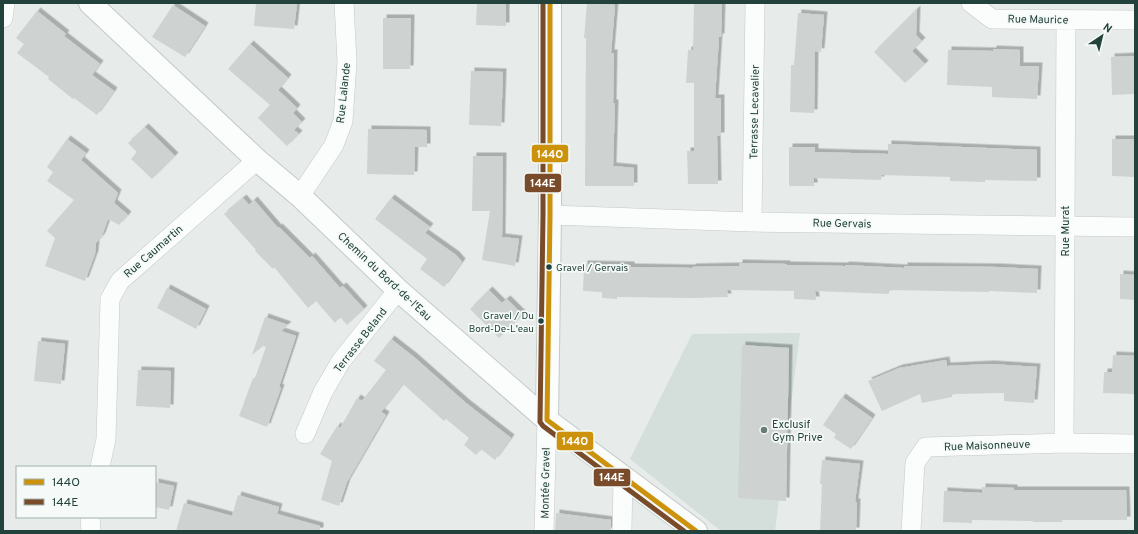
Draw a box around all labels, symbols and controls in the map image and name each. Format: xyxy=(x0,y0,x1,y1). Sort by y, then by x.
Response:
street label: Rue Maurice xyxy=(1007,12,1069,28)
north arrow xyxy=(1082,16,1122,56)
text: N xyxy=(1100,21,1114,37)
street label: Rue Lalande xyxy=(334,62,354,124)
street label: Terrasse Lecavalier xyxy=(747,64,763,160)
line badge: 144O xyxy=(531,144,569,163)
text: 144O xyxy=(537,148,563,162)
line badge: 144E xyxy=(524,173,562,193)
text: 144E xyxy=(530,177,556,191)
street label: Rue Murat xyxy=(1059,206,1073,256)
street label: Rue Gervais xyxy=(812,216,872,232)
street label: Rue Caumartin xyxy=(121,222,186,281)
street label: Chemin du Bord-de-l'Eau xyxy=(334,229,434,324)
marker: Gravel / Gervais xyxy=(544,262,554,272)
place label: Gravel / Gervais xyxy=(556,262,629,275)
street label: Terrasse Beland xyxy=(331,305,391,376)
place label: Gravel / Du Bord-De-L'eau xyxy=(469,310,534,336)
marker: Gravel / Du Bord-De-L'eau xyxy=(536,316,546,326)
place label: Exclusif Gym Prive xyxy=(772,418,823,445)
marker: Exclusif Gym Prive xyxy=(759,425,769,435)
line badge: 144O xyxy=(556,431,594,451)
text: 144O xyxy=(562,435,588,449)
street label: Rue Maisonneuve xyxy=(944,437,1031,455)
street label: Montée Gravel xyxy=(538,447,554,519)
legend xyxy=(16,466,156,518)
line badge: 144E xyxy=(593,468,631,487)
text: 144E xyxy=(599,471,625,485)
text: 144O xyxy=(52,475,80,491)
text: 144E xyxy=(52,495,78,511)

